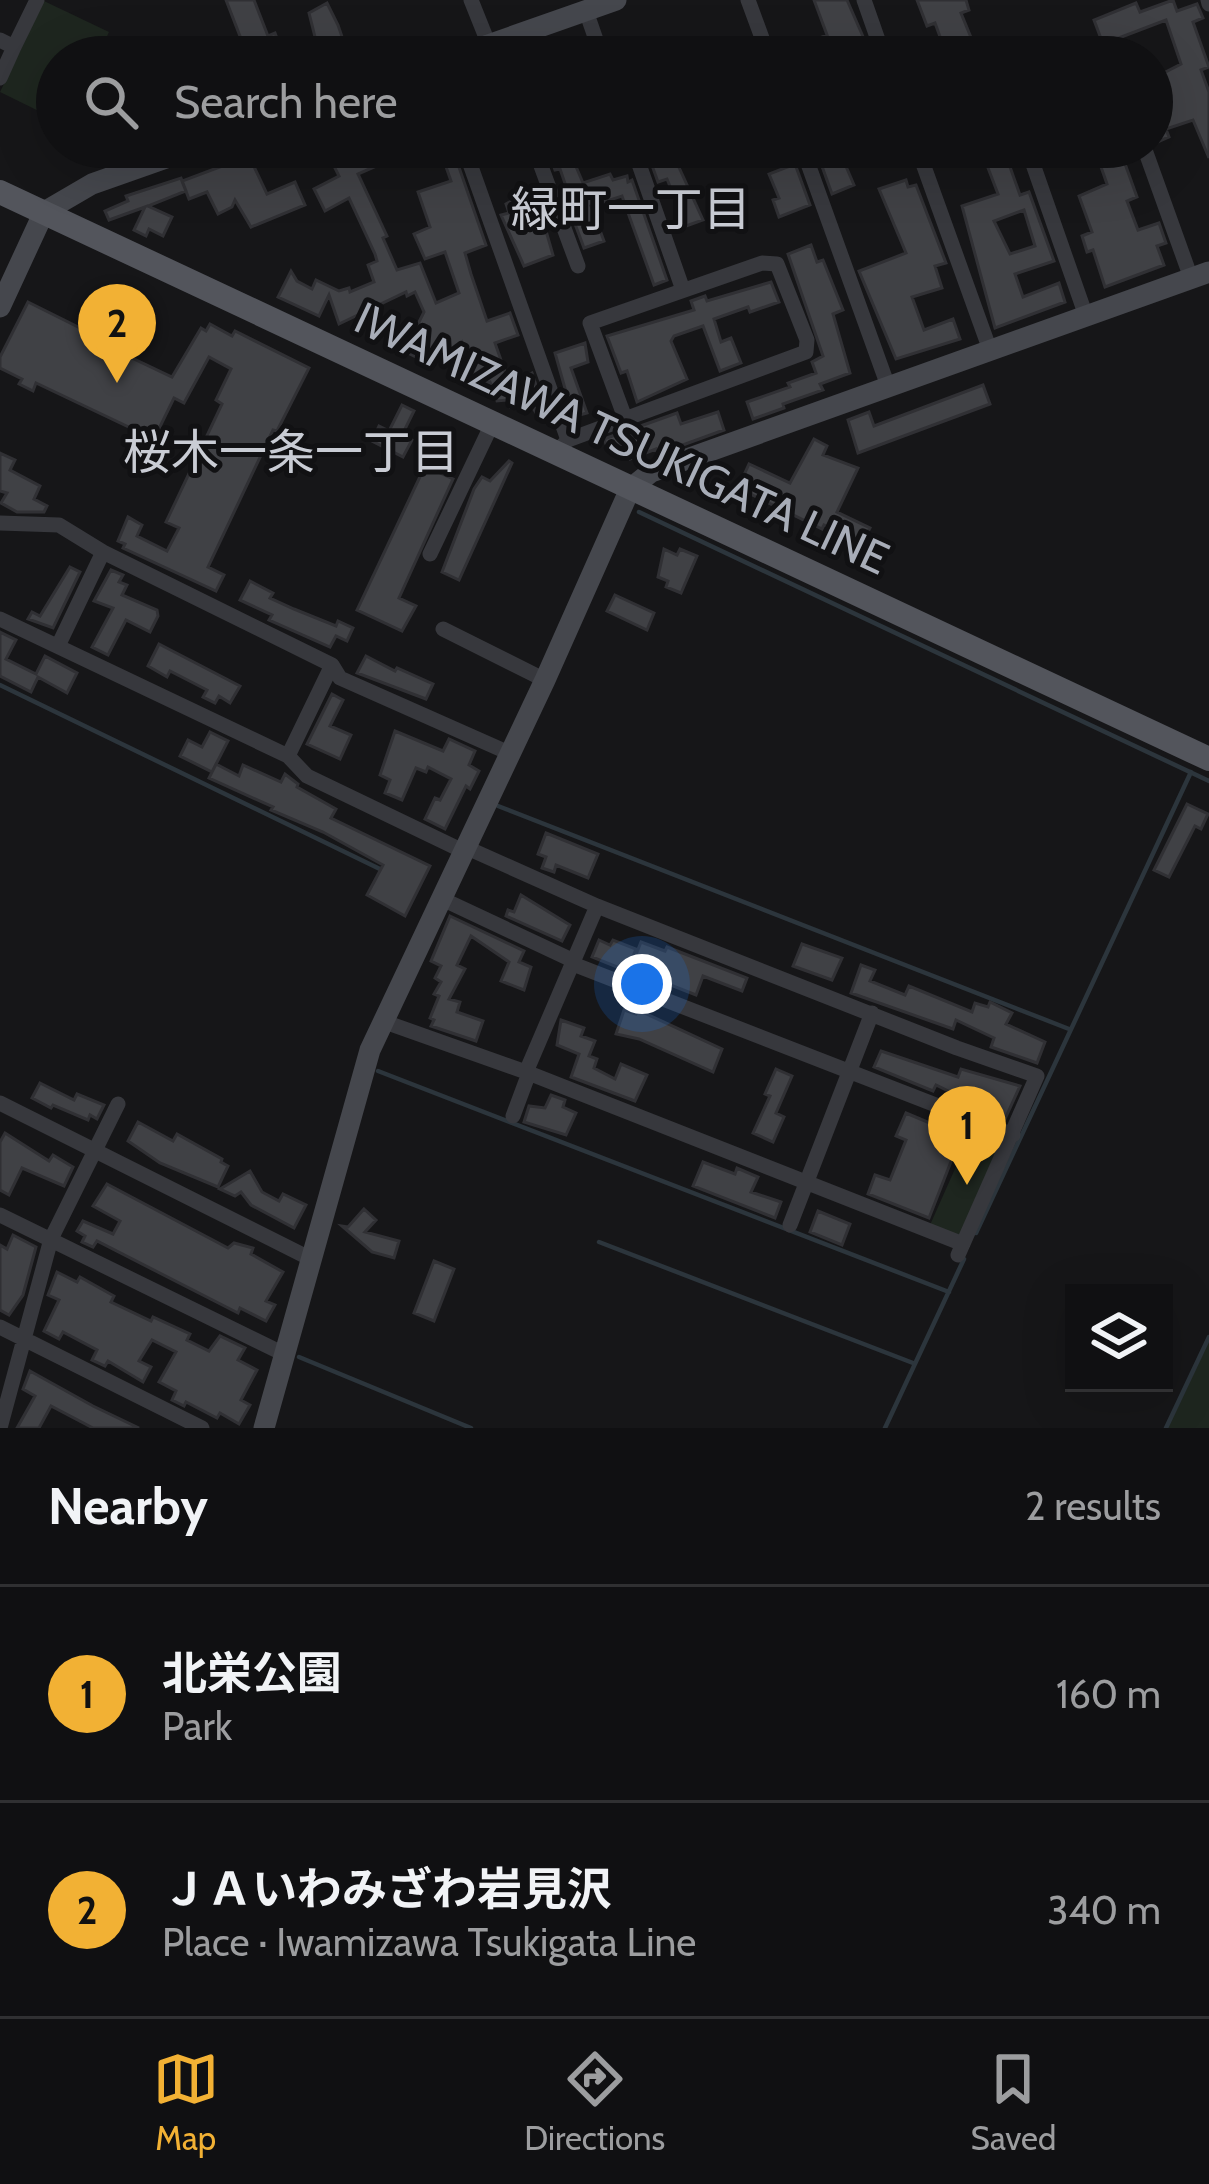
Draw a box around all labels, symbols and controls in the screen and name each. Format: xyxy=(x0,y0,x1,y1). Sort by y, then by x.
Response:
search box xyxy=(36,36,1173,168)
icon: search xyxy=(78,69,144,135)
text: Search here xyxy=(174,75,398,129)
district label: 緑町一丁目 xyxy=(511,180,751,238)
pin: 2 xyxy=(78,284,156,383)
street label: IWAMIZAWA TSUKIGATA LINE xyxy=(347,290,897,586)
district label: 桜木一条一丁目 xyxy=(123,423,459,481)
your location xyxy=(612,954,672,1014)
pin: 1 xyxy=(928,1086,1006,1185)
map controls xyxy=(1065,1284,1173,1392)
button: layers xyxy=(1065,1284,1173,1392)
text: Nearby xyxy=(48,1475,208,1537)
text: 2 results xyxy=(1025,1482,1161,1530)
text: 北栄公園 xyxy=(162,1646,342,1700)
text: 1 xyxy=(80,1670,94,1718)
text: 160 m xyxy=(1056,1670,1161,1718)
text: Park xyxy=(162,1702,232,1750)
text: ＪＡいわみざわ岩見沢 xyxy=(162,1862,612,1916)
text: 2 xyxy=(77,1886,97,1934)
text: 340 m xyxy=(1047,1886,1161,1934)
text: Place · Iwamizawa Tsukigata Line xyxy=(162,1918,696,1966)
tab: Map xyxy=(153,2046,219,2158)
tab: Directions xyxy=(524,2046,665,2158)
tab: Saved xyxy=(971,2046,1056,2158)

